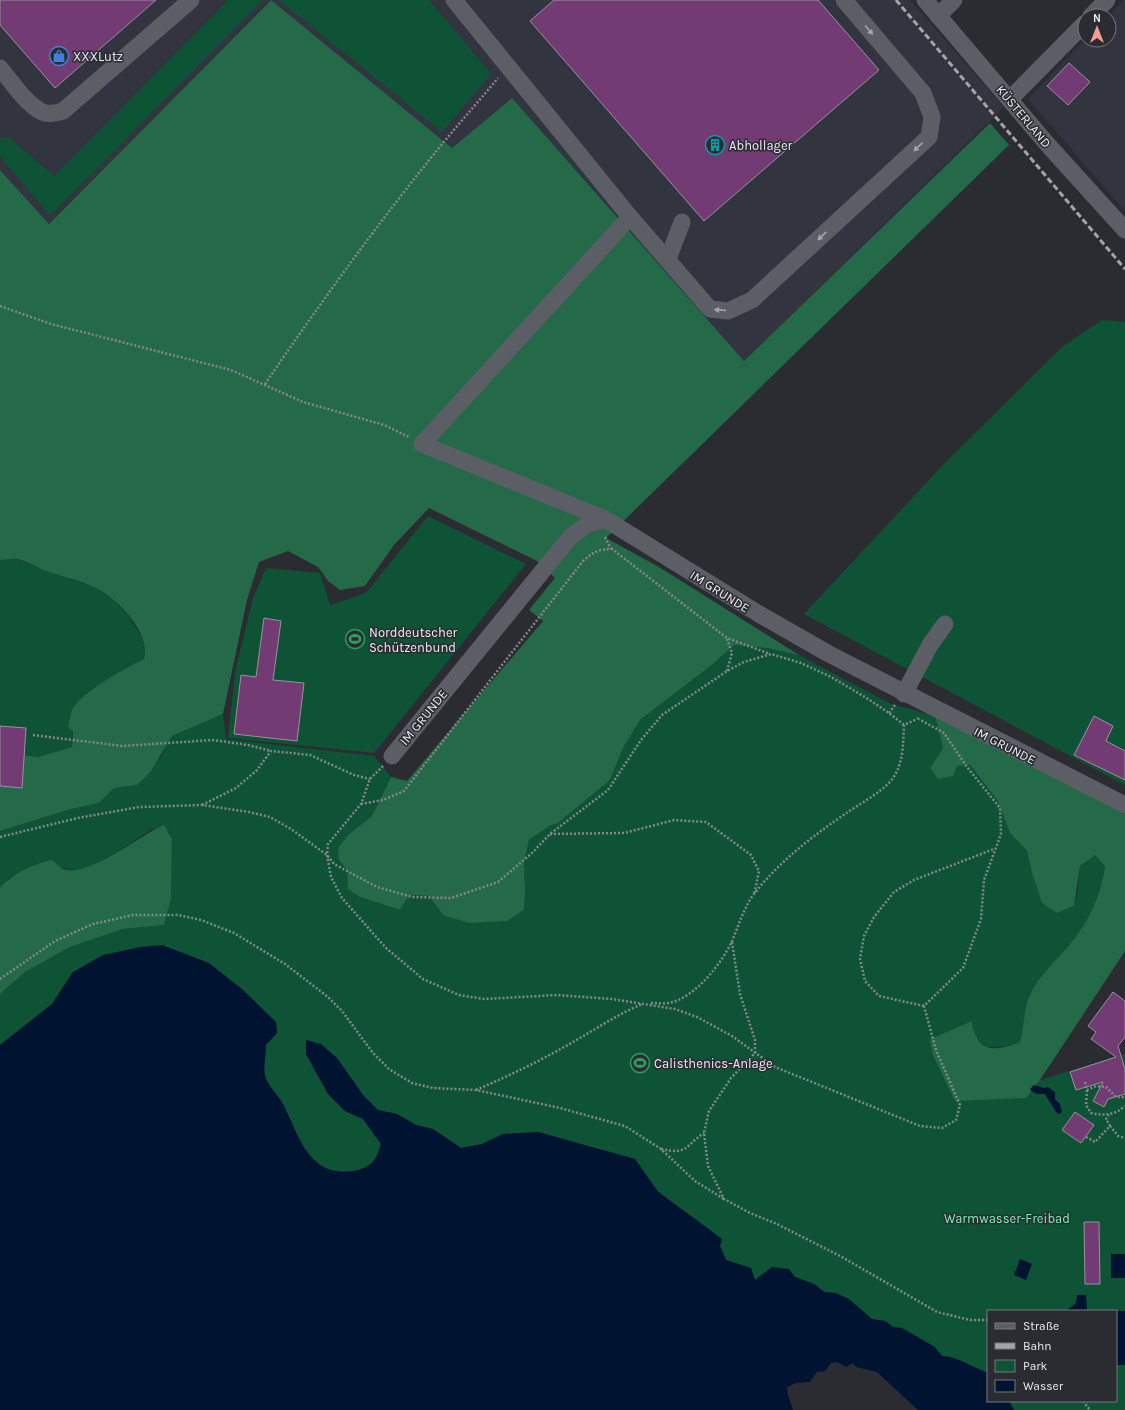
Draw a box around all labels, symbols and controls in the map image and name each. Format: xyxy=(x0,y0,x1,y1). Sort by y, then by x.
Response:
north arrow xyxy=(1077,8,1117,48)
text: N xyxy=(1093,12,1101,25)
one-way arrow xyxy=(865,24,874,35)
shop icon: XXXLutz xyxy=(48,45,70,67)
place label: XXXLutz xyxy=(73,49,123,64)
street label: KÜSTERLAND xyxy=(993,81,1055,151)
building icon: Abhollager xyxy=(704,134,726,156)
place label: Abhollager xyxy=(729,138,793,153)
one-way arrow xyxy=(913,143,923,152)
one-way arrow xyxy=(817,231,827,240)
one-way arrow xyxy=(714,306,726,313)
street label: IM GRUNDE xyxy=(687,567,752,616)
place label: Norddeutscher Schützenbund xyxy=(369,625,458,655)
sports icon: Norddeutscher Schützenbund xyxy=(344,628,366,650)
street label: IM GRUNDE xyxy=(396,686,450,748)
street label: IM GRUNDE xyxy=(971,723,1038,767)
sports icon: Calisthenics-Anlage xyxy=(629,1052,651,1074)
place label: Calisthenics-Anlage xyxy=(654,1056,773,1071)
park label: Warmwasser-Freibad xyxy=(944,1211,1070,1226)
legend xyxy=(987,1310,1117,1402)
text: Straße xyxy=(1023,1319,1059,1333)
text: Bahn xyxy=(1023,1339,1052,1353)
text: Park xyxy=(1023,1359,1048,1373)
text: Wasser xyxy=(1023,1379,1064,1393)

